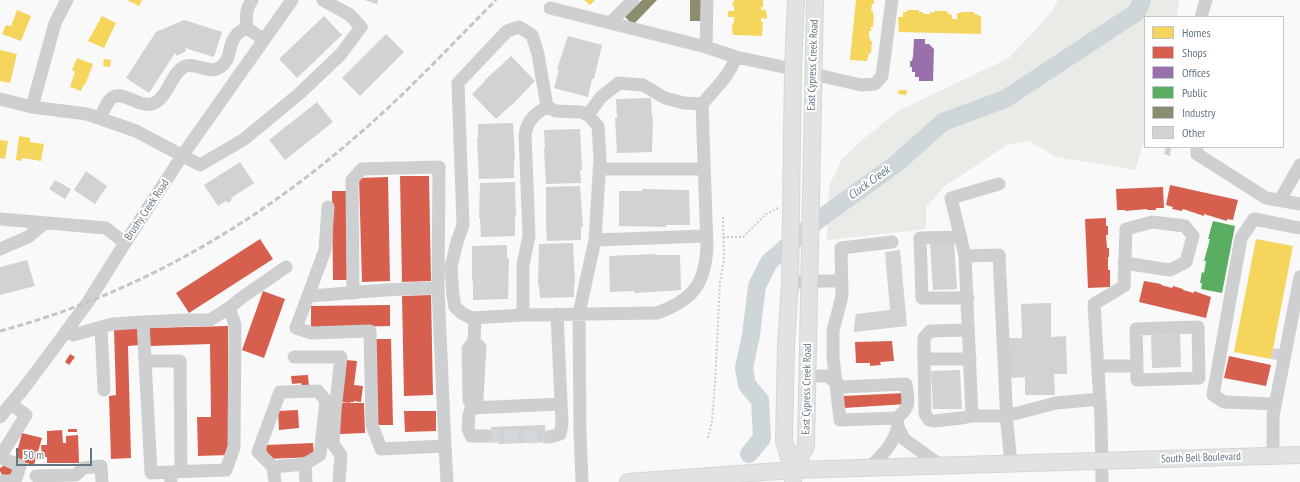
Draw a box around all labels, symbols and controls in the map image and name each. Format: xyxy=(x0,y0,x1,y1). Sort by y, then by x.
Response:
legend xyxy=(1144,16,1284,148)
street label: East Cypress Creek Road xyxy=(805,19,821,111)
text: Homes xyxy=(1182,25,1210,40)
text: Shops xyxy=(1182,45,1207,60)
text: Offices xyxy=(1182,65,1210,80)
text: Public xyxy=(1182,85,1207,100)
text: Industry xyxy=(1182,105,1216,120)
text: Other xyxy=(1182,125,1205,140)
water label: Cluck Creek xyxy=(845,163,893,203)
street label: Brushy Creek Road xyxy=(122,177,172,243)
street label: East Cypress Creek Road xyxy=(800,343,814,435)
scale bar xyxy=(18,440,94,466)
text: 50 m xyxy=(23,447,44,462)
street label: South Bell Boulevard xyxy=(1161,450,1241,466)

